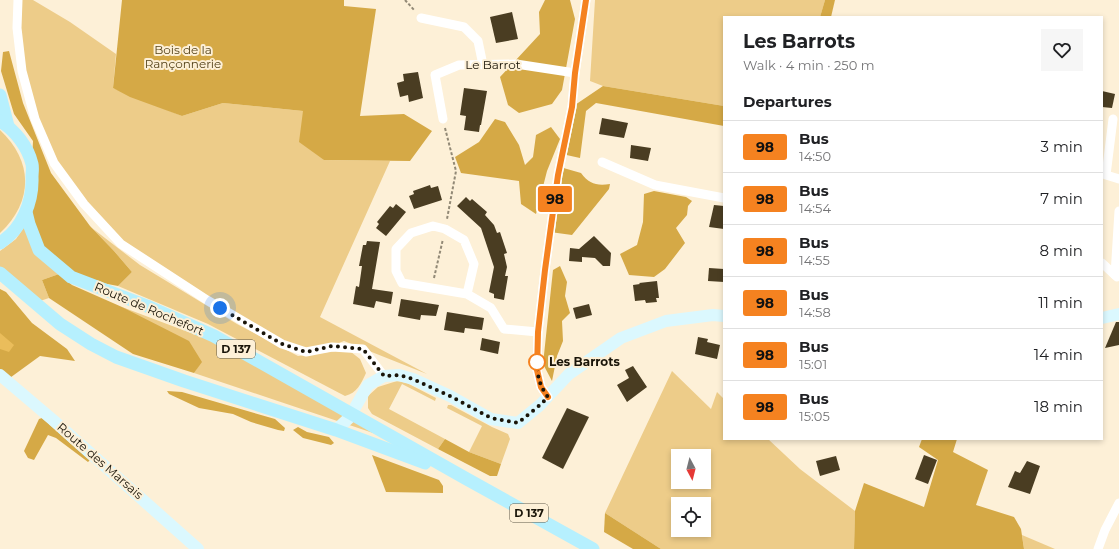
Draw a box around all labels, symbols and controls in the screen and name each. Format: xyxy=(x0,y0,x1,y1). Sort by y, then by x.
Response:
button: heart xyxy=(1041,29,1083,71)
text: Les Barrots xyxy=(743,30,855,53)
park label: Bois de la Rançonnerie xyxy=(145,42,221,71)
street label: Le Barrot xyxy=(465,57,521,72)
text: Walk · 4 min · 250 m xyxy=(743,57,874,73)
text: Departures xyxy=(743,92,832,111)
text: Bus xyxy=(799,129,829,148)
text: 3 min xyxy=(1041,137,1083,156)
text: 98 xyxy=(756,138,774,156)
text: 14:50 xyxy=(799,148,831,164)
text: Bus xyxy=(799,181,829,200)
line badge: 98 xyxy=(537,186,573,212)
text: 7 min xyxy=(1040,189,1083,208)
text: 98 xyxy=(546,190,564,208)
text: 98 xyxy=(756,190,774,208)
text: 14:54 xyxy=(799,200,831,216)
text: Bus xyxy=(799,233,829,252)
text: 8 min xyxy=(1039,241,1083,260)
text: 98 xyxy=(756,242,774,260)
text: 14:55 xyxy=(799,252,830,268)
street label: Route de Rochefort xyxy=(92,279,206,338)
text: Bus xyxy=(799,285,829,304)
text: 11 min xyxy=(1038,293,1083,312)
text: 98 xyxy=(756,294,774,312)
your location xyxy=(210,298,230,318)
text: 14:58 xyxy=(799,304,831,320)
text: Bus xyxy=(799,337,829,356)
road number: D 137 xyxy=(217,340,255,358)
text: 14 min xyxy=(1034,345,1083,364)
text: 98 xyxy=(756,346,774,364)
marker: Les Barrots xyxy=(528,353,546,371)
place label: Les Barrots xyxy=(549,354,620,369)
text: 15:01 xyxy=(799,356,827,372)
text: Bus xyxy=(799,389,829,408)
text: 18 min xyxy=(1034,397,1083,416)
text: 98 xyxy=(756,398,774,416)
text: 15:05 xyxy=(799,408,830,424)
street label: Route des Marsais xyxy=(54,419,146,502)
north arrow xyxy=(671,449,711,489)
map controls xyxy=(671,449,711,537)
button: locate xyxy=(671,497,711,537)
road number: D 137 xyxy=(510,504,548,522)

